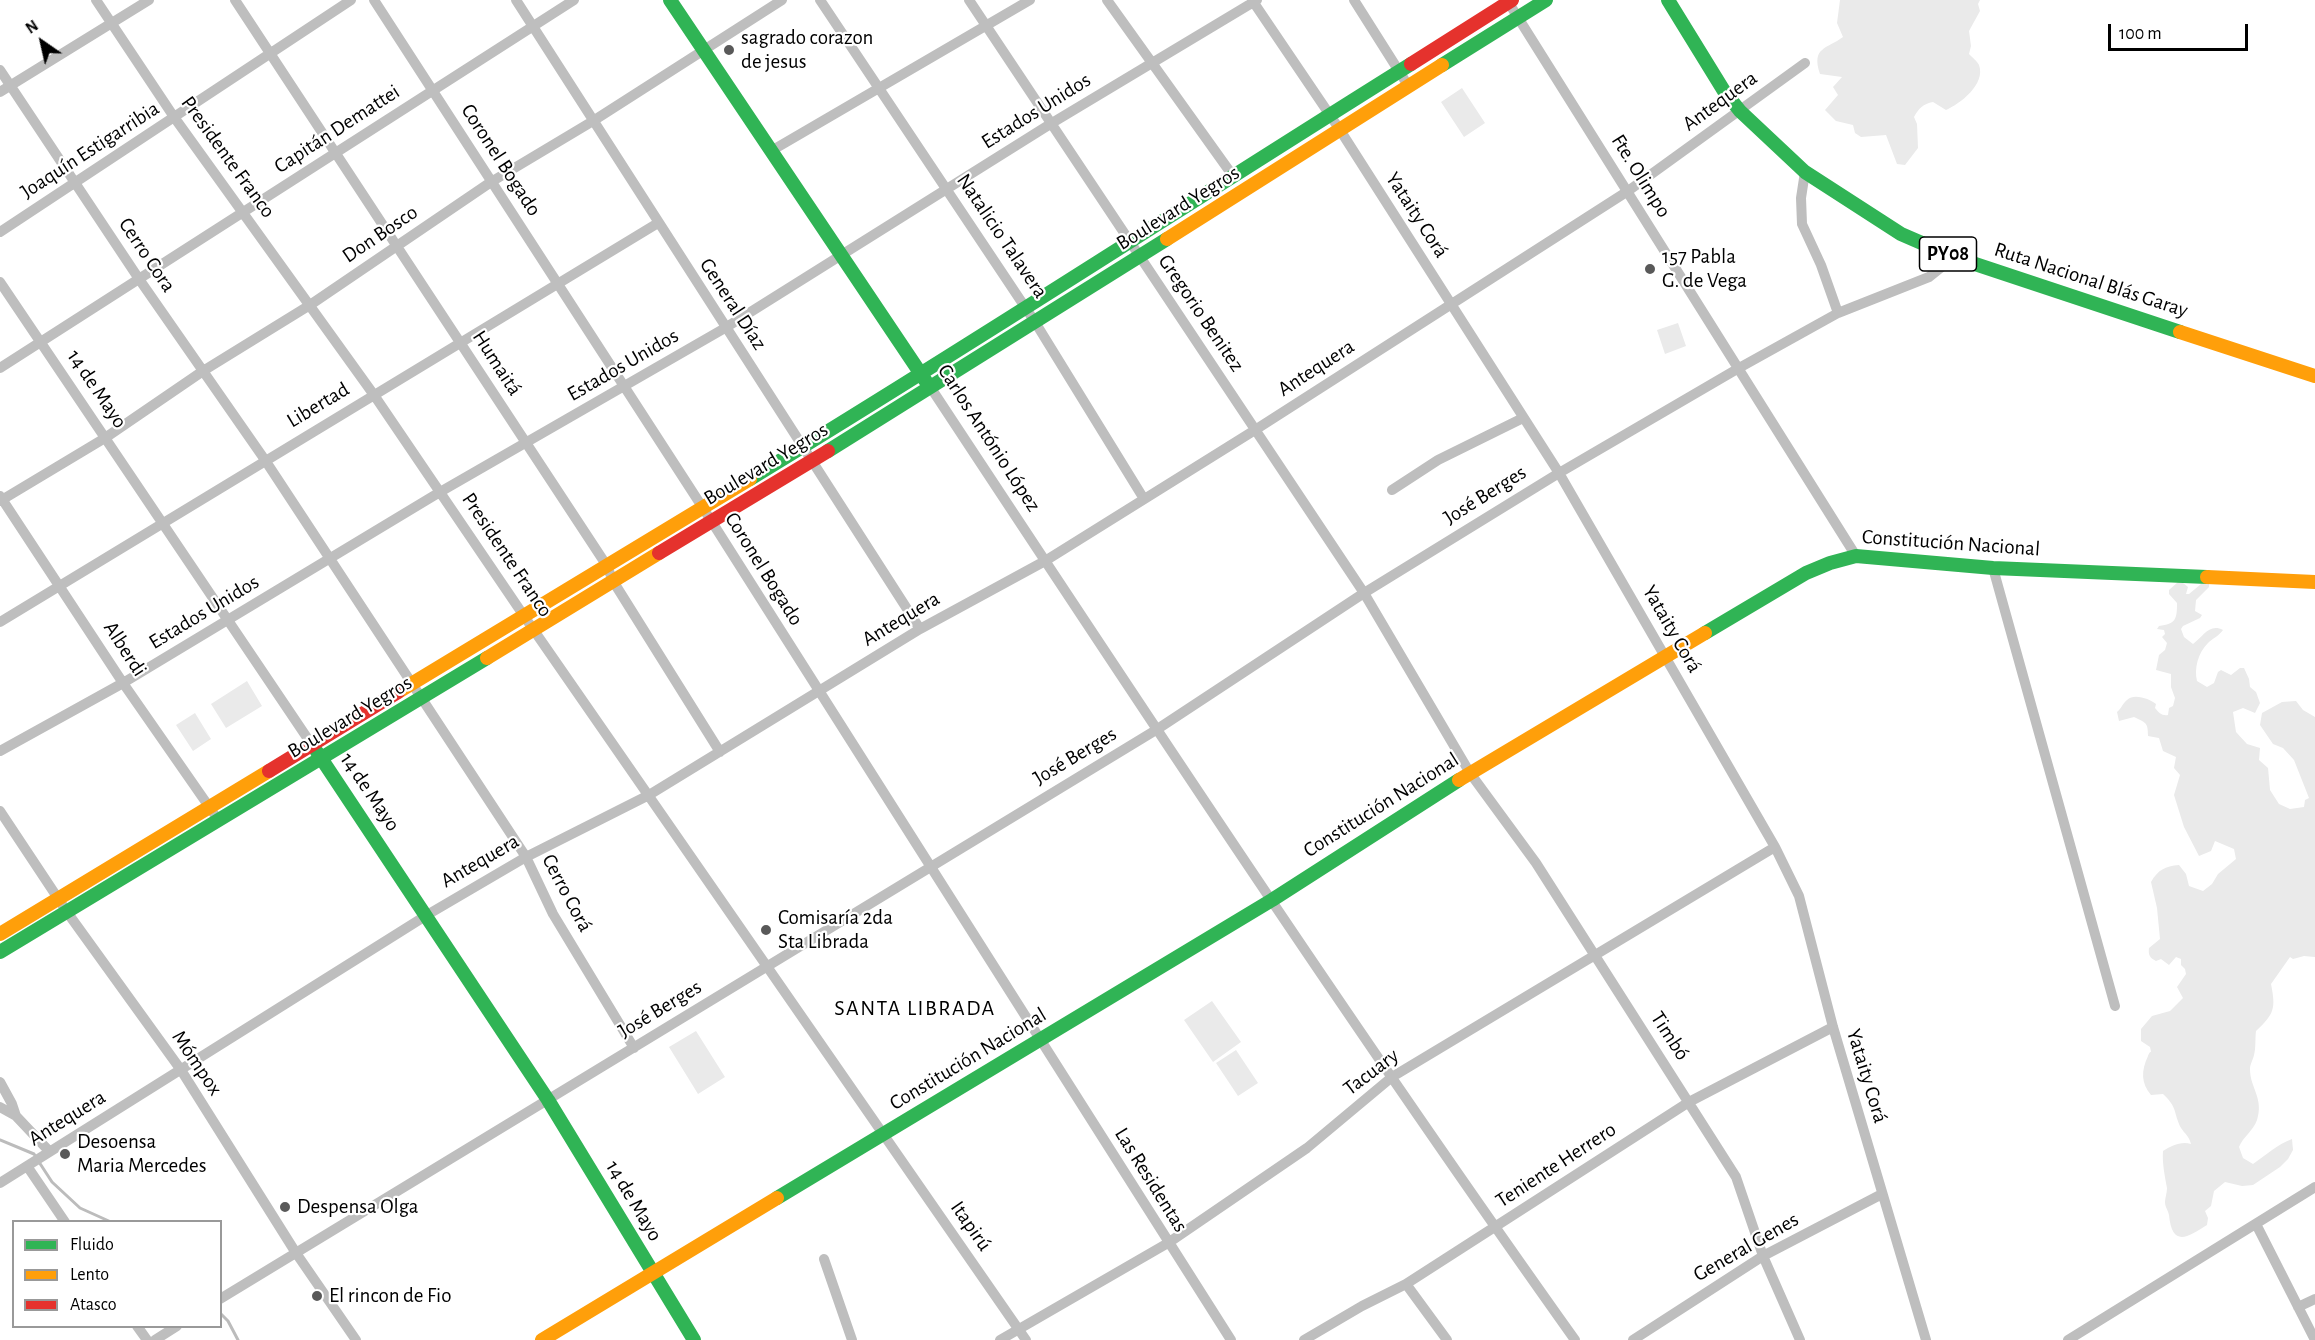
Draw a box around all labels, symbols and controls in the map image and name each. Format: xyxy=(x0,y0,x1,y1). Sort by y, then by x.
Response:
north arrow xyxy=(12,12,72,72)
scale bar xyxy=(2111,12,2250,50)
text: N xyxy=(23,17,41,37)
place label: sagrado corazon de jesus xyxy=(741,25,873,75)
text: 100 m xyxy=(2119,25,2162,43)
marker: sagrado corazon de jesus xyxy=(722,43,736,57)
street label: Antequera xyxy=(1678,65,1762,137)
street label: Estados Unidos xyxy=(977,67,1095,155)
street label: Capitán Demattei xyxy=(270,79,404,179)
street label: Presidente Franco xyxy=(175,91,281,223)
street label: Joaquín Estigarribia xyxy=(16,96,164,204)
street label: Coronel Bogado xyxy=(455,99,547,221)
street label: Fte. Olimpo xyxy=(1606,130,1676,222)
street label: Boulevard Yegros xyxy=(1112,160,1244,256)
street label: Yataity Corá xyxy=(1380,167,1454,263)
street label: Natalicio Talavera xyxy=(951,169,1053,303)
street label: Don Bosco xyxy=(338,200,422,268)
street label: Cerro Cora xyxy=(113,213,181,297)
road number: PY08 xyxy=(1920,237,1976,271)
street label: Ruta Nacional Blás Garay xyxy=(1991,237,2191,323)
place label: 157 Pabla G. de Vega xyxy=(1662,244,1747,294)
street label: Gregorio Benitez xyxy=(1153,250,1249,376)
street label: General Díaz xyxy=(694,253,772,355)
marker: 157 Pabla G. de Vega xyxy=(1643,262,1657,276)
street label: Estados Unidos xyxy=(563,323,683,407)
street label: Humaitá xyxy=(467,326,527,400)
street label: Antequera xyxy=(1273,334,1359,402)
street label: 14 de Mayo xyxy=(62,345,132,433)
street label: Carlos António López xyxy=(932,360,1046,516)
street label: Libertad xyxy=(282,377,354,433)
street label: Boulevard Yegros xyxy=(699,417,833,511)
street label: José Berges xyxy=(1439,460,1531,530)
street label: Presidente Franco xyxy=(456,488,558,622)
street label: Coronel Bogado xyxy=(719,508,809,630)
street label: Constitución Nacional xyxy=(1861,524,2041,562)
street label: Estados Unidos xyxy=(144,569,264,655)
street label: Yataity Corá xyxy=(1637,581,1707,677)
street label: Antequera xyxy=(858,586,944,652)
street label: Alberdi xyxy=(98,617,152,681)
street label: Boulevard Yegros xyxy=(283,670,417,764)
street label: José Berges xyxy=(1029,721,1121,791)
street label: Constitución Nacional xyxy=(1299,747,1463,863)
street label: 14 de Mayo xyxy=(335,748,405,836)
street label: Antequera xyxy=(436,829,524,893)
street label: Cerro Corá xyxy=(536,850,598,936)
place label: Comisaría 2da Sta Librada xyxy=(778,905,893,955)
marker: Comisaría 2da Sta Librada xyxy=(759,923,773,937)
street label: José Berges xyxy=(614,974,706,1044)
district label: SANTA LIBRADA xyxy=(834,995,996,1021)
street label: Constitución Nacional xyxy=(885,1002,1051,1116)
street label: Timbó xyxy=(1645,1007,1695,1065)
street label: Mómpox xyxy=(166,1026,228,1100)
street label: Yataity Corá xyxy=(1841,1026,1893,1126)
street label: Tacuary xyxy=(1338,1043,1404,1101)
street label: Antequera xyxy=(24,1084,110,1152)
street label: Teniente Herrero xyxy=(1491,1117,1621,1213)
street label: Las Residentas xyxy=(1109,1123,1193,1237)
place label: Desoensa Maria Mercedes xyxy=(77,1129,207,1179)
marker: Desoensa Maria Mercedes xyxy=(58,1147,72,1161)
street label: 14 de Mayo xyxy=(600,1156,668,1246)
place label: Despensa Olga xyxy=(297,1194,418,1220)
street label: Itapirú xyxy=(945,1196,997,1256)
marker: Despensa Olga xyxy=(278,1200,292,1214)
street label: General Genes xyxy=(1689,1207,1803,1287)
legend xyxy=(12,1220,222,1328)
text: Fluido xyxy=(70,1236,114,1254)
text: Lento xyxy=(70,1266,109,1284)
place label: El rincon de Fio xyxy=(329,1283,451,1309)
marker: El rincon de Fio xyxy=(310,1289,324,1303)
text: Atasco xyxy=(70,1296,117,1314)

